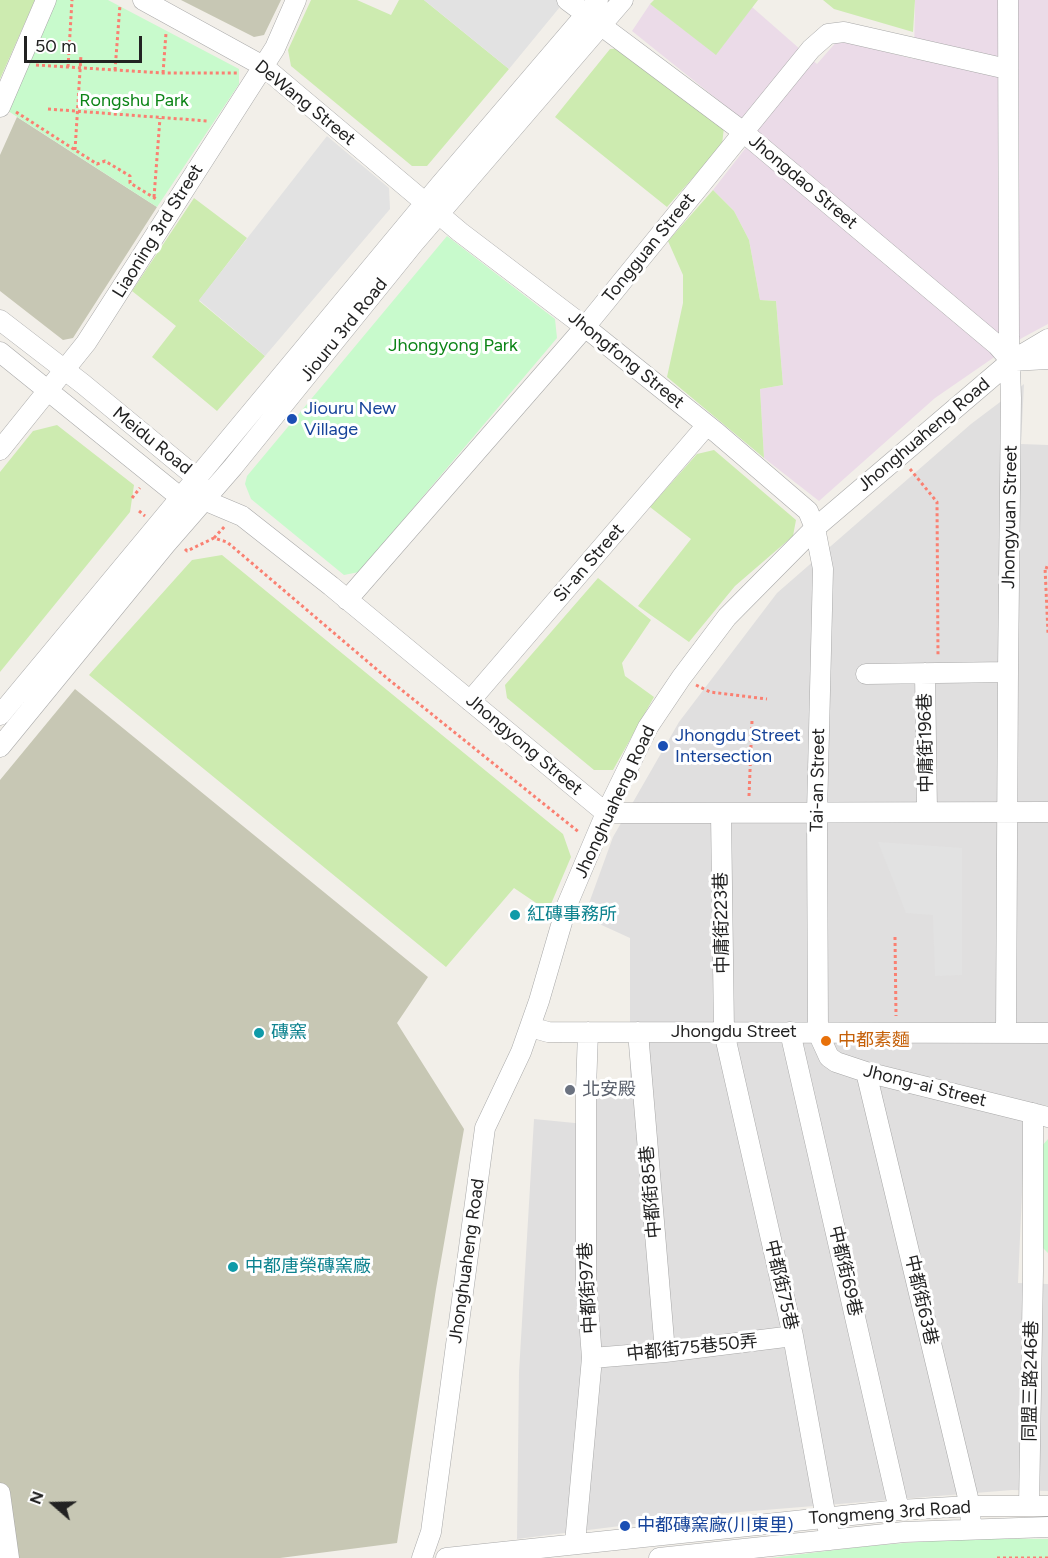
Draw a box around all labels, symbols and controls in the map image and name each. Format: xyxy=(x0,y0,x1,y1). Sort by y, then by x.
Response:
scale bar xyxy=(27,24,146,62)
text: 50 m xyxy=(35,35,77,57)
street label: DeWang Street xyxy=(250,56,360,150)
park label: Rongshu Park xyxy=(79,90,189,112)
street label: Jhongdao Street xyxy=(744,130,862,234)
street label: Liaoning 3rd Street xyxy=(108,160,208,302)
street label: Tongguan Street xyxy=(598,189,700,307)
street label: Jiouru 3rd Road xyxy=(296,274,392,386)
street label: Jhongfong Street xyxy=(564,307,688,413)
park label: Jhongyong Park xyxy=(388,335,518,357)
street label: Jhonghuaheng Road xyxy=(853,373,995,497)
place label: Jiouru New Village xyxy=(304,398,396,440)
street label: Meidu Road xyxy=(108,402,196,480)
marker: Jiouru New Village xyxy=(285,412,299,426)
street label: Jhongyuan Street xyxy=(998,445,1022,589)
street label: Si-an Street xyxy=(549,519,629,607)
street label: Jhongyong Street xyxy=(461,690,587,800)
street label: 中庸街196巷 xyxy=(914,693,938,793)
street label: Jhonghuaheng Road xyxy=(570,722,660,882)
place label: Jhongdu Street Intersection xyxy=(675,725,801,768)
street label: Tai-an Street xyxy=(806,728,830,832)
marker: Jhongdu Street Intersection xyxy=(656,739,670,753)
street label: 中庸街223巷 xyxy=(710,872,734,974)
place label: 紅磚事務所 xyxy=(527,904,617,926)
marker: 紅磚事務所 xyxy=(508,908,522,922)
street label: Jhongdu Street xyxy=(671,1021,797,1043)
place label: 磚窯 xyxy=(271,1022,307,1044)
marker: 磚窯 xyxy=(252,1026,266,1040)
place label: 中都素麵 xyxy=(838,1030,910,1052)
marker: 中都素麵 xyxy=(819,1034,833,1048)
street label: Jhong-ai Street xyxy=(861,1060,989,1112)
place label: 北安殿 xyxy=(582,1079,636,1101)
marker: 北安殿 xyxy=(563,1083,577,1097)
street label: 中都街85巷 xyxy=(636,1145,666,1239)
street label: Jhonghuaheng Road xyxy=(445,1177,489,1345)
street label: 中都街69巷 xyxy=(824,1224,866,1318)
street label: 中都街75巷 xyxy=(760,1238,802,1332)
street label: 中都街97巷 xyxy=(575,1242,601,1334)
street label: 中都街63巷 xyxy=(900,1253,942,1347)
place label: 中都唐榮磚窯廠 xyxy=(245,1256,371,1278)
marker: 中都唐榮磚窯廠 xyxy=(226,1260,240,1274)
street label: 同盟三路246巷 xyxy=(1019,1320,1043,1442)
street label: 中都街75巷50弄 xyxy=(625,1330,759,1366)
north arrow xyxy=(24,1474,84,1534)
text: N xyxy=(26,1489,48,1507)
street label: Tongmeng 3rd Road xyxy=(808,1497,972,1529)
place label: 中都磚窯廠(川東里) xyxy=(637,1515,794,1537)
marker: 中都磚窯廠(川東里) xyxy=(618,1519,632,1533)

